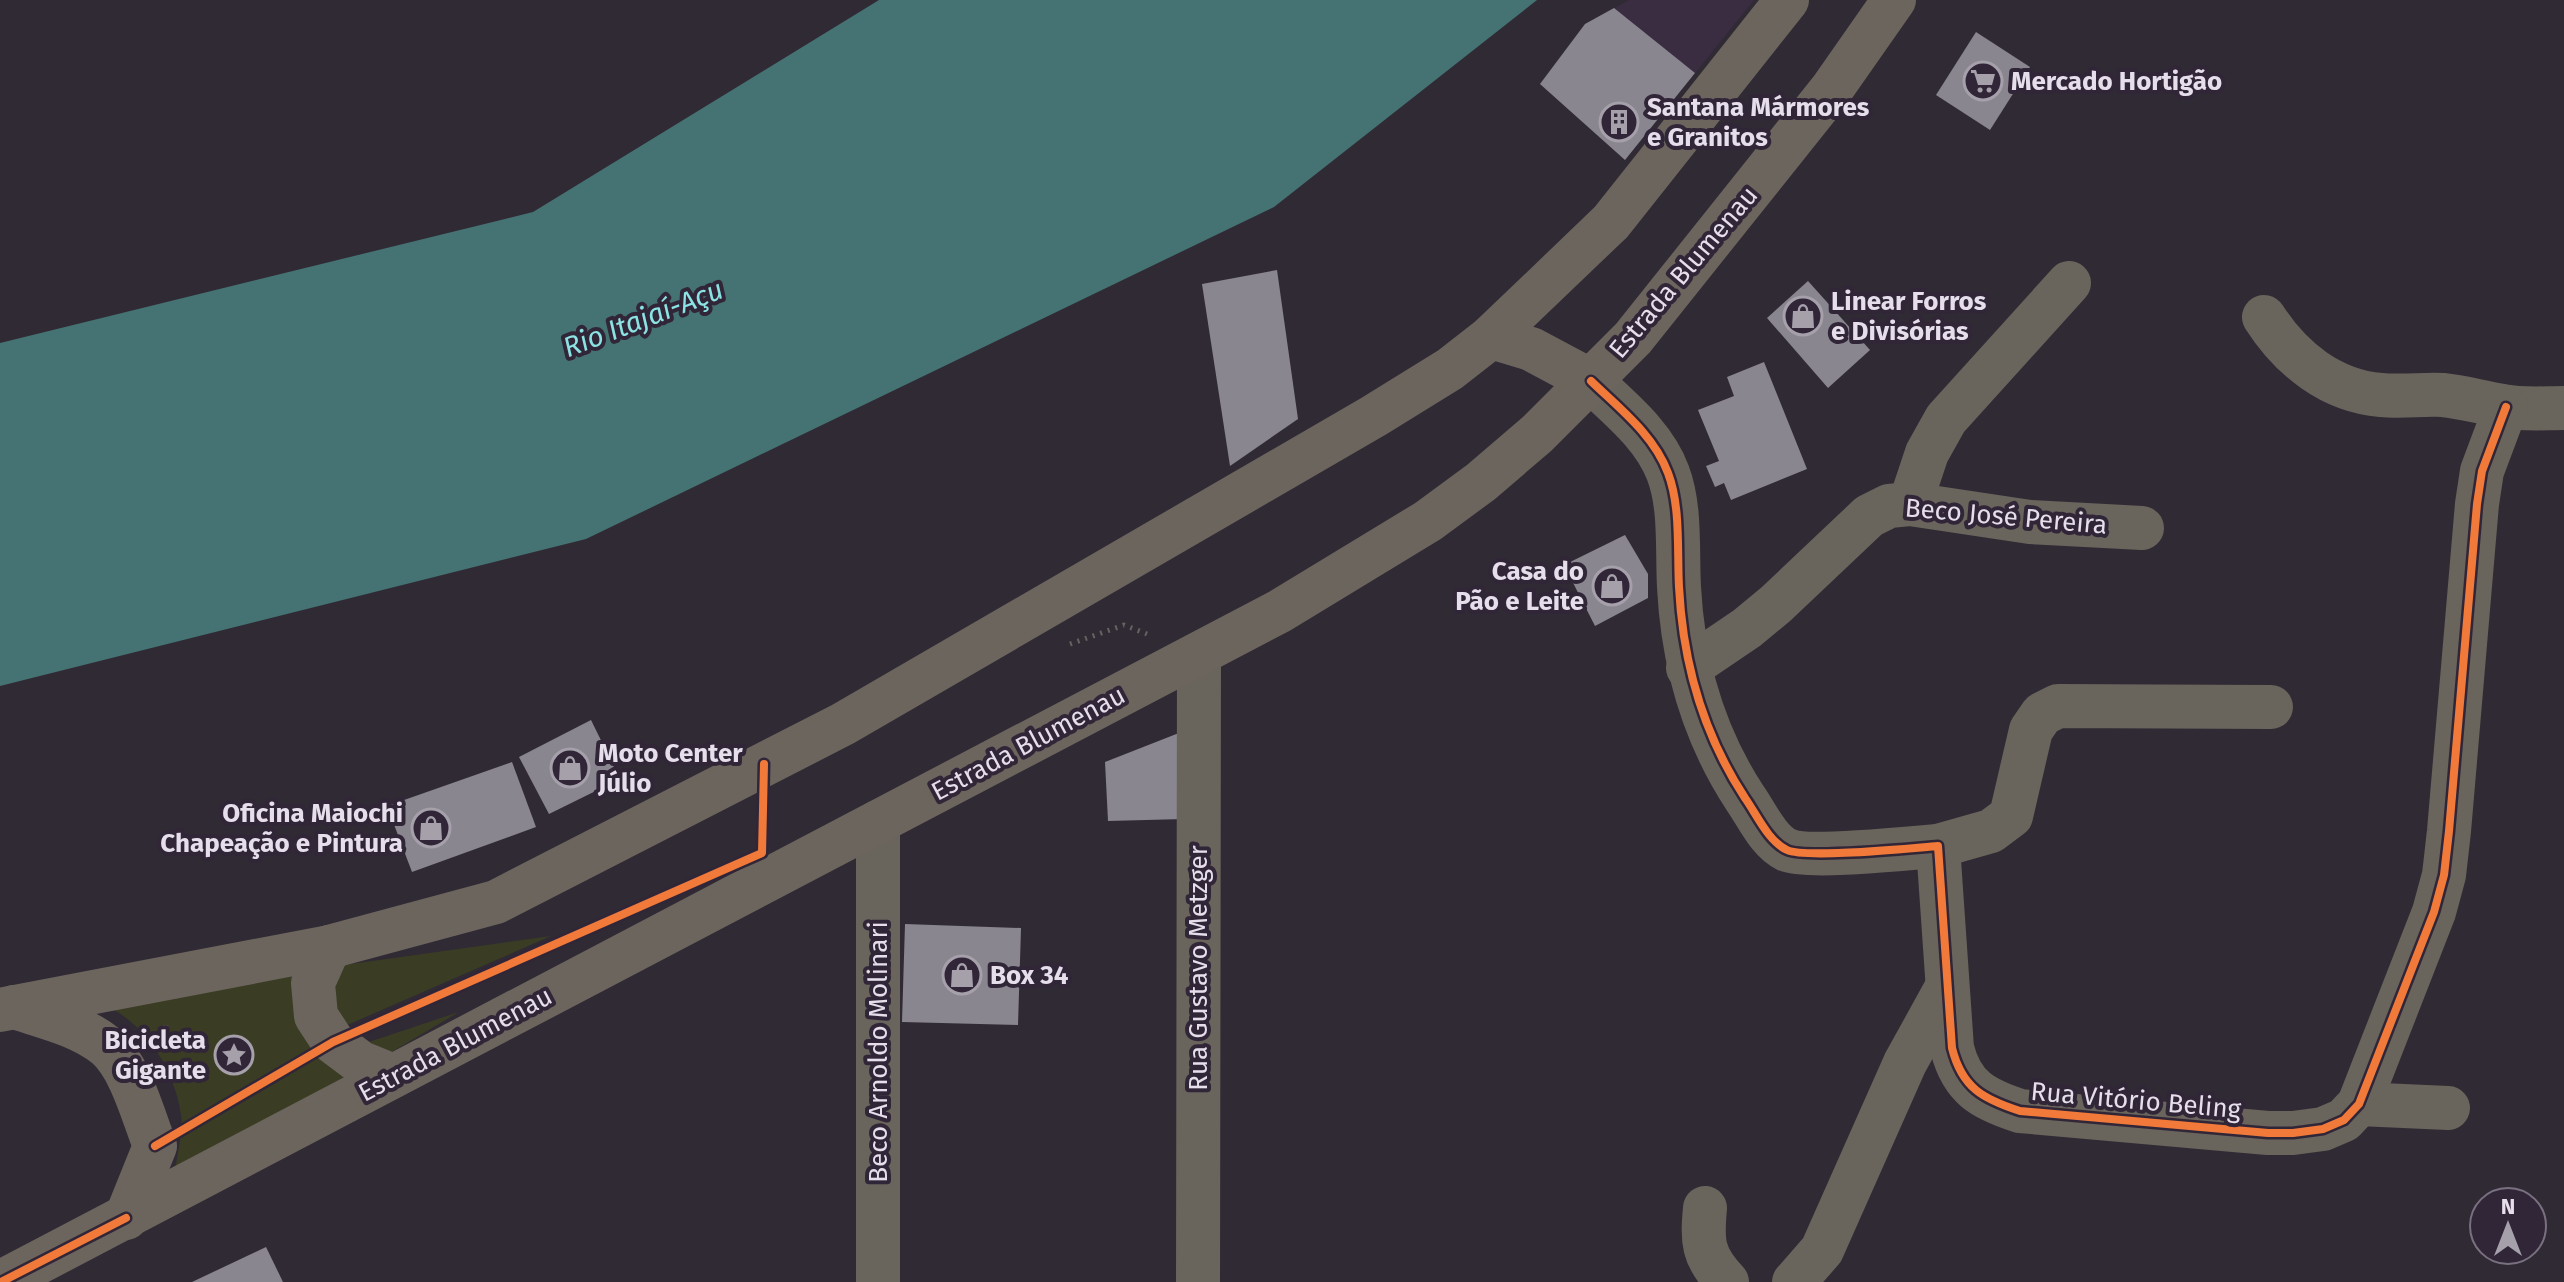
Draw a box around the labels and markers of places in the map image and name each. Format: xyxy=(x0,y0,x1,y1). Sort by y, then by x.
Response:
supermarket icon: Mercado Hortigão xyxy=(1962,60,2004,102)
place label: Mercado Hortigão xyxy=(2011,66,2222,97)
place label: Santana Mármores e Granitos xyxy=(1647,92,1870,153)
building icon: Santana Mármores e Granitos xyxy=(1598,101,1640,143)
place label: Linear Forros e Divisórias xyxy=(1831,286,1987,347)
shop icon: Linear Forros e Divisórias xyxy=(1782,295,1824,337)
place label: Casa do Pão e Leite xyxy=(1455,556,1584,617)
shop icon: Casa do Pão e Leite xyxy=(1591,565,1633,607)
place label: Moto Center Júlio xyxy=(597,738,743,799)
shop icon: Moto Center Júlio xyxy=(549,747,591,789)
place label: Oficina Maiochi Chapeação e Pintura xyxy=(160,798,403,859)
shop icon: Oficina Maiochi Chapeação e Pintura xyxy=(410,807,452,849)
shop icon: Box 34 xyxy=(941,954,983,996)
place label: Box 34 xyxy=(990,960,1069,991)
place label: Bicicleta Gigante xyxy=(104,1025,206,1086)
place icon: Bicicleta Gigante xyxy=(213,1034,255,1076)

